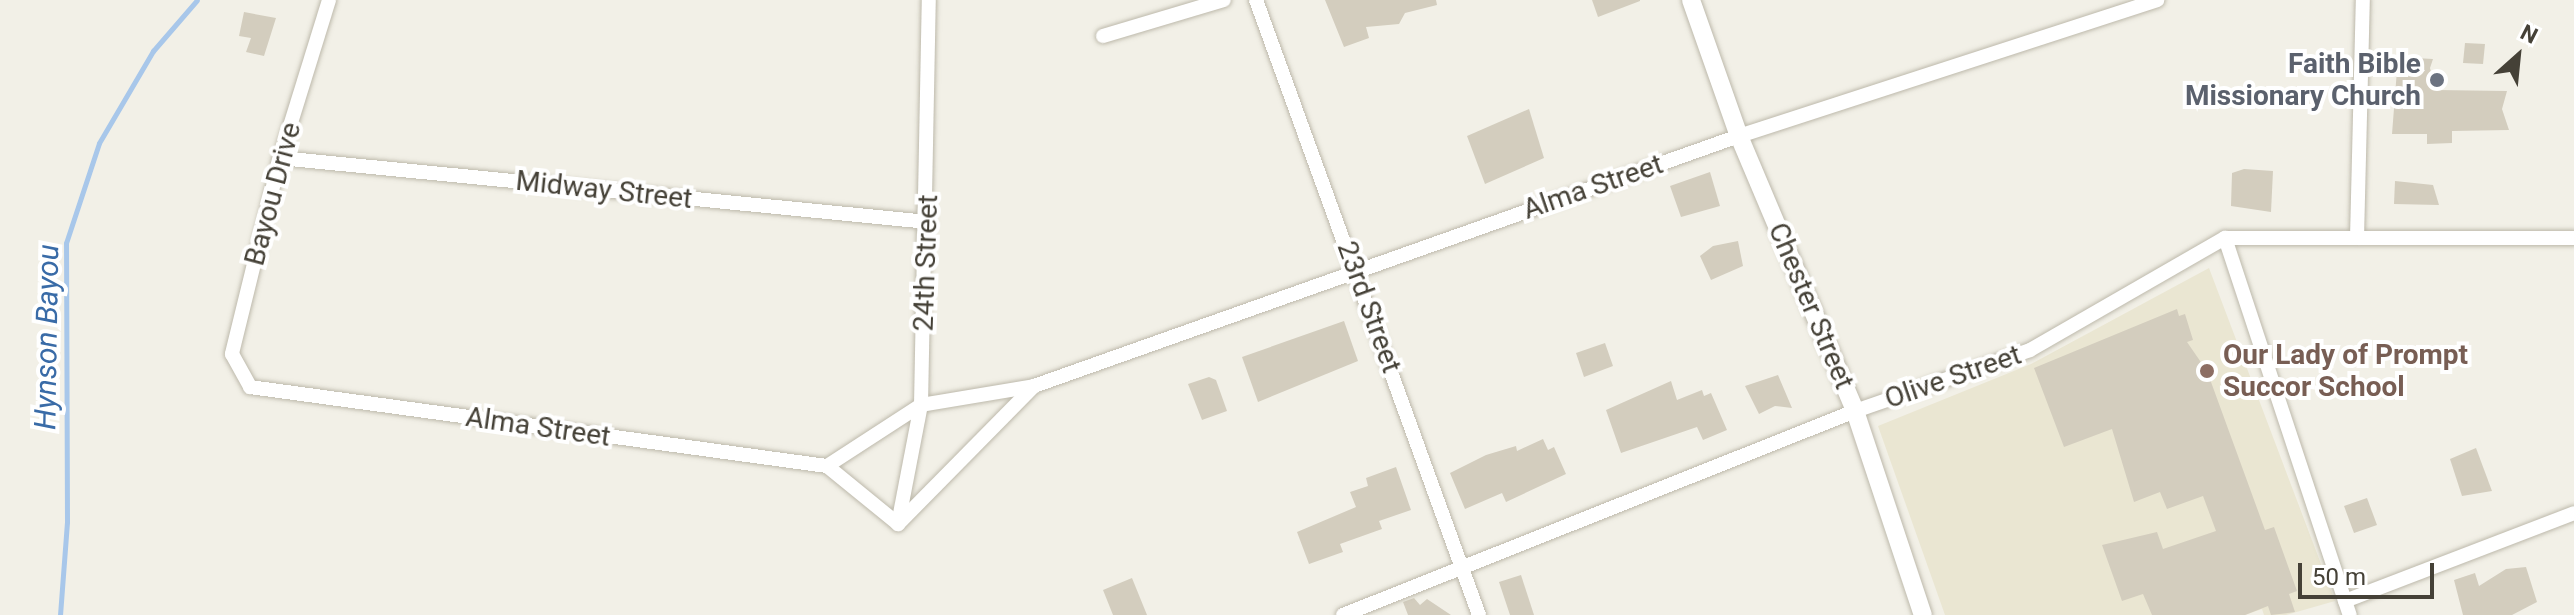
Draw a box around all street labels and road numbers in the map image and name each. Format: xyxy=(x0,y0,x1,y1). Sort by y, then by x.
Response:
street label: Bayou Drive xyxy=(238,119,308,269)
street label: Alma Street xyxy=(1519,147,1667,227)
street label: Midway Street xyxy=(514,164,694,216)
street label: 24th Street xyxy=(907,194,945,332)
street label: Chester Street xyxy=(1761,218,1861,394)
street label: 23rd Street xyxy=(1330,237,1408,377)
street label: Olive Street xyxy=(1880,338,2026,416)
street label: Alma Street xyxy=(464,400,612,454)

